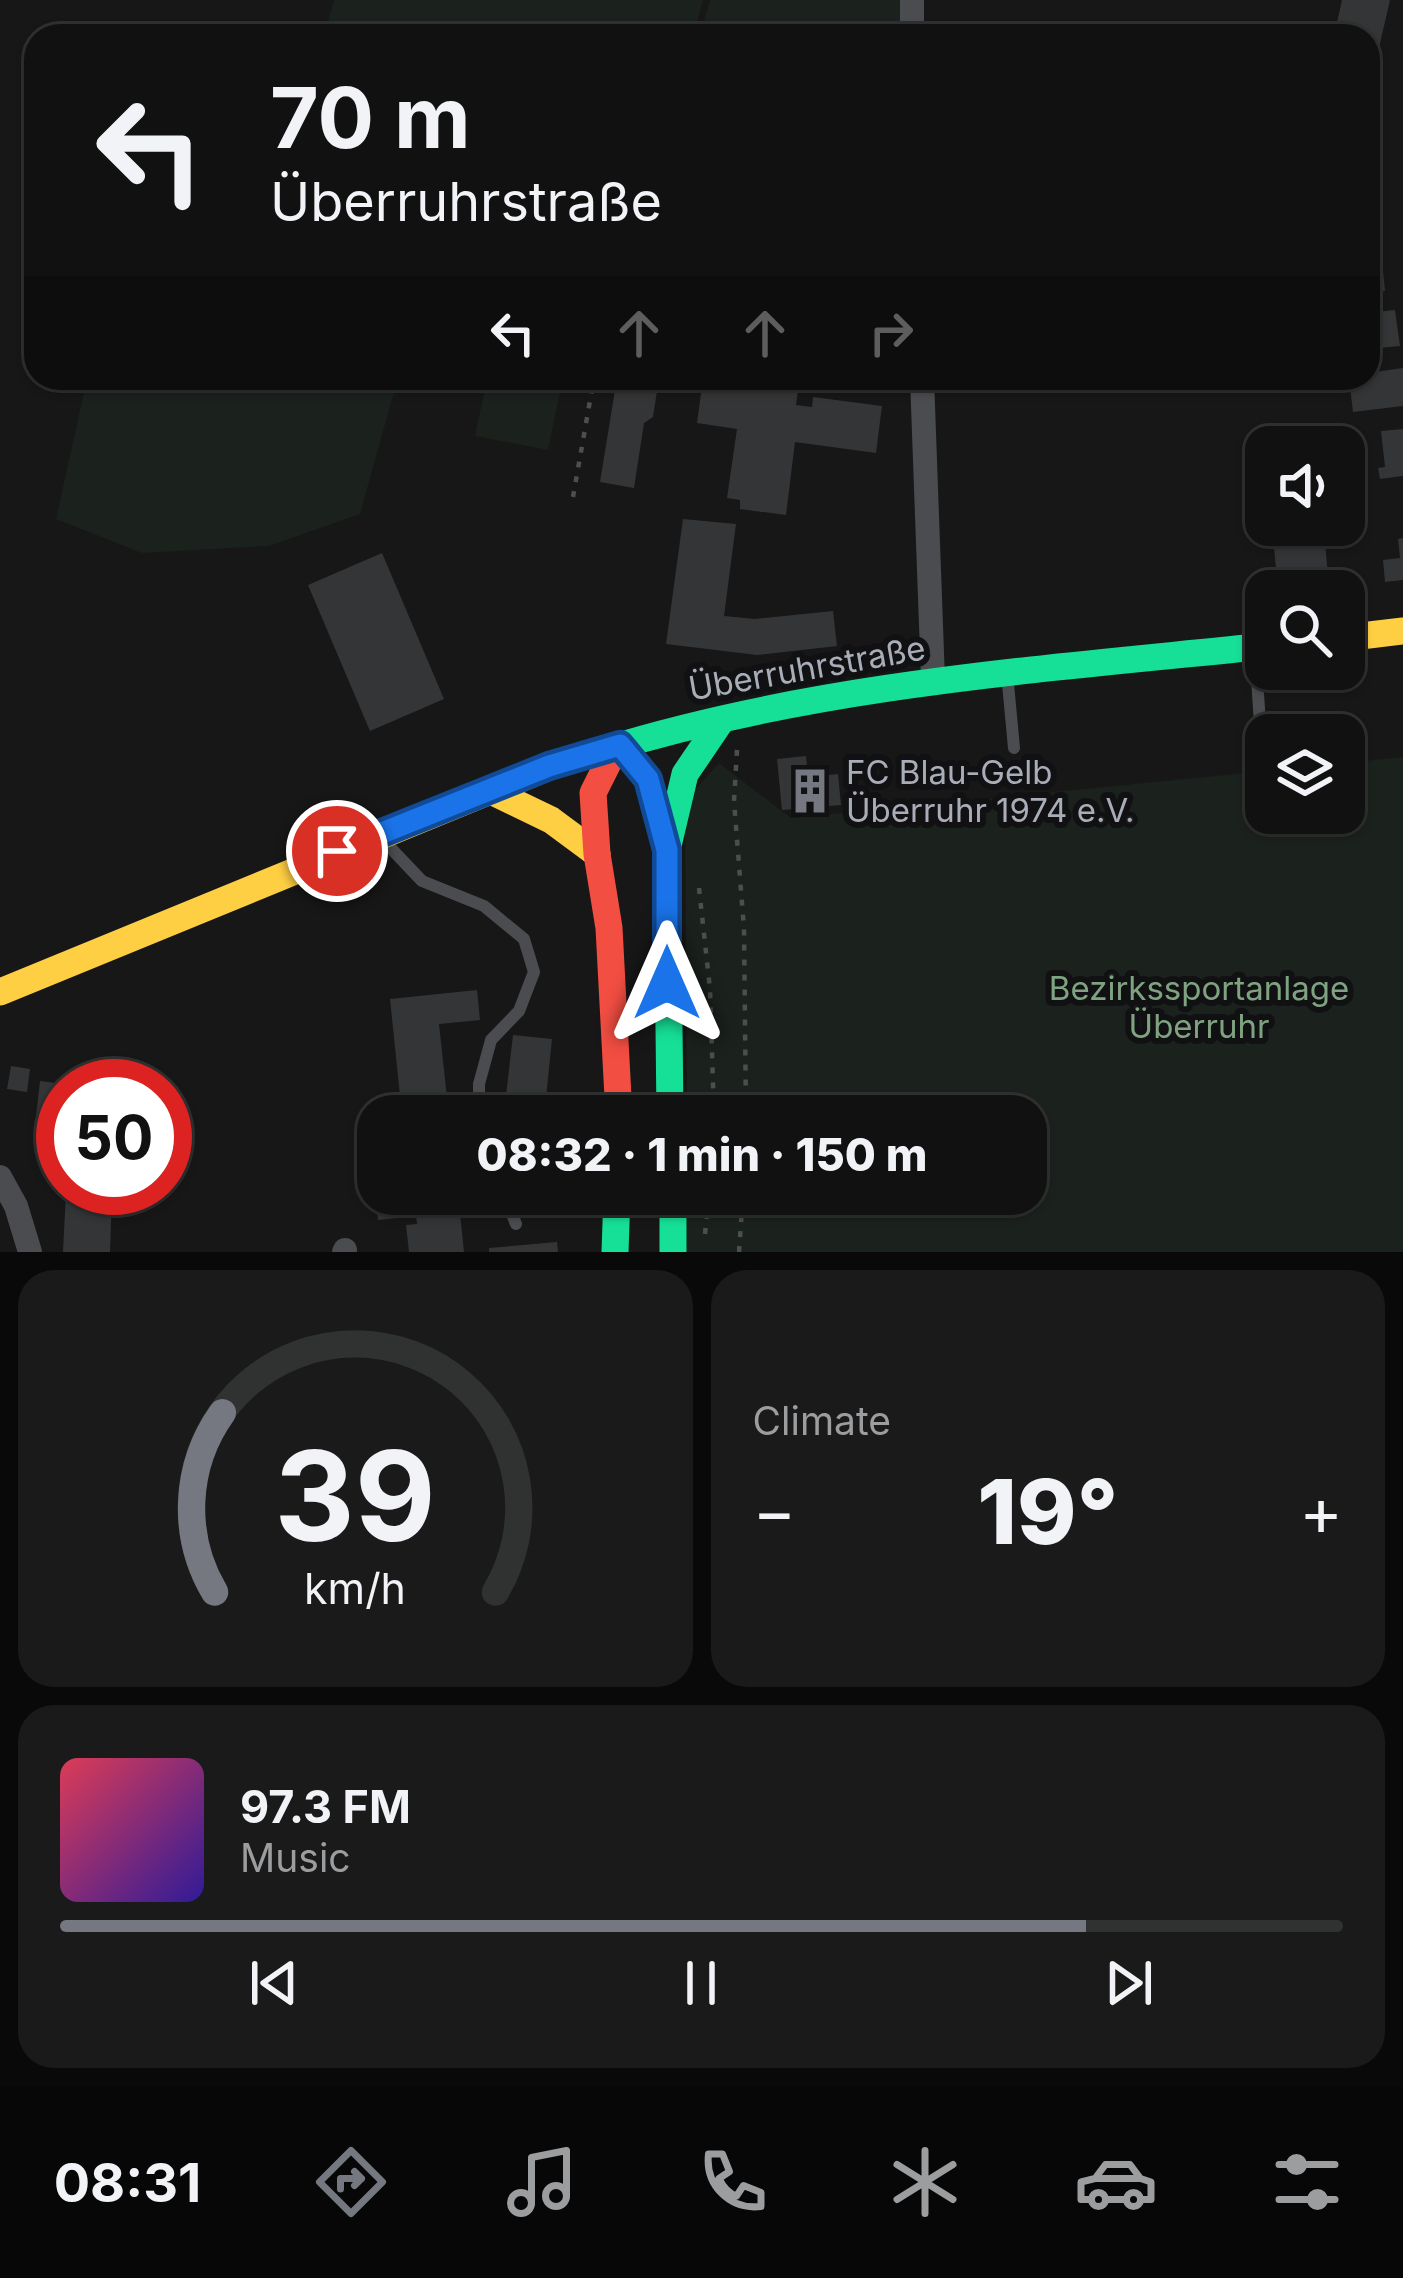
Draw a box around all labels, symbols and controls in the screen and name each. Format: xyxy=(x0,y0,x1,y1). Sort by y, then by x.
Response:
text: 70 m xyxy=(270,67,471,168)
icon: left xyxy=(72,72,228,228)
text: Überruhrstraße xyxy=(270,169,662,234)
icon: left xyxy=(480,300,546,366)
icon: ahead xyxy=(606,300,672,366)
icon: ahead xyxy=(732,300,798,366)
icon: right xyxy=(858,300,924,366)
map controls xyxy=(1245,426,1365,834)
button: sound xyxy=(1245,426,1365,546)
button: search xyxy=(1245,570,1365,690)
street label: Überruhrstraße xyxy=(686,628,928,708)
button: layers xyxy=(1245,714,1365,834)
place label: FC Blau-Gelb Überruhr 1974 e.V. xyxy=(846,752,1135,830)
building icon: FC Blau-Gelb Überruhr 1974 e.V. xyxy=(785,766,835,816)
pin xyxy=(286,800,388,902)
icon: arrive xyxy=(304,818,370,884)
position arrow xyxy=(604,920,730,1046)
park label: Bezirkssportanlage Überruhr xyxy=(1049,968,1349,1046)
speed limit sign: 50 xyxy=(36,1059,192,1215)
text: 08:32 · 1 min · 150 m xyxy=(477,1127,927,1182)
text: Climate xyxy=(753,1397,891,1444)
text: 39 xyxy=(274,1420,436,1571)
text: 19° xyxy=(977,1457,1118,1566)
text: − xyxy=(753,1471,796,1551)
text: + xyxy=(1299,1471,1343,1551)
text: km/h xyxy=(304,1561,406,1613)
text: 97.3 FM xyxy=(240,1779,411,1834)
text: Music xyxy=(240,1834,351,1881)
icon: previous xyxy=(241,1950,307,2016)
icon: pause xyxy=(668,1950,734,2016)
icon: next xyxy=(1096,1950,1162,2016)
icon: directions xyxy=(309,2140,393,2224)
icon: music xyxy=(500,2140,584,2224)
icon: phone xyxy=(691,2140,775,2224)
icon: climate xyxy=(883,2140,967,2224)
icon: car xyxy=(1074,2140,1158,2224)
icon: filters xyxy=(1265,2140,1349,2224)
text: 08:31 xyxy=(54,2150,201,2215)

